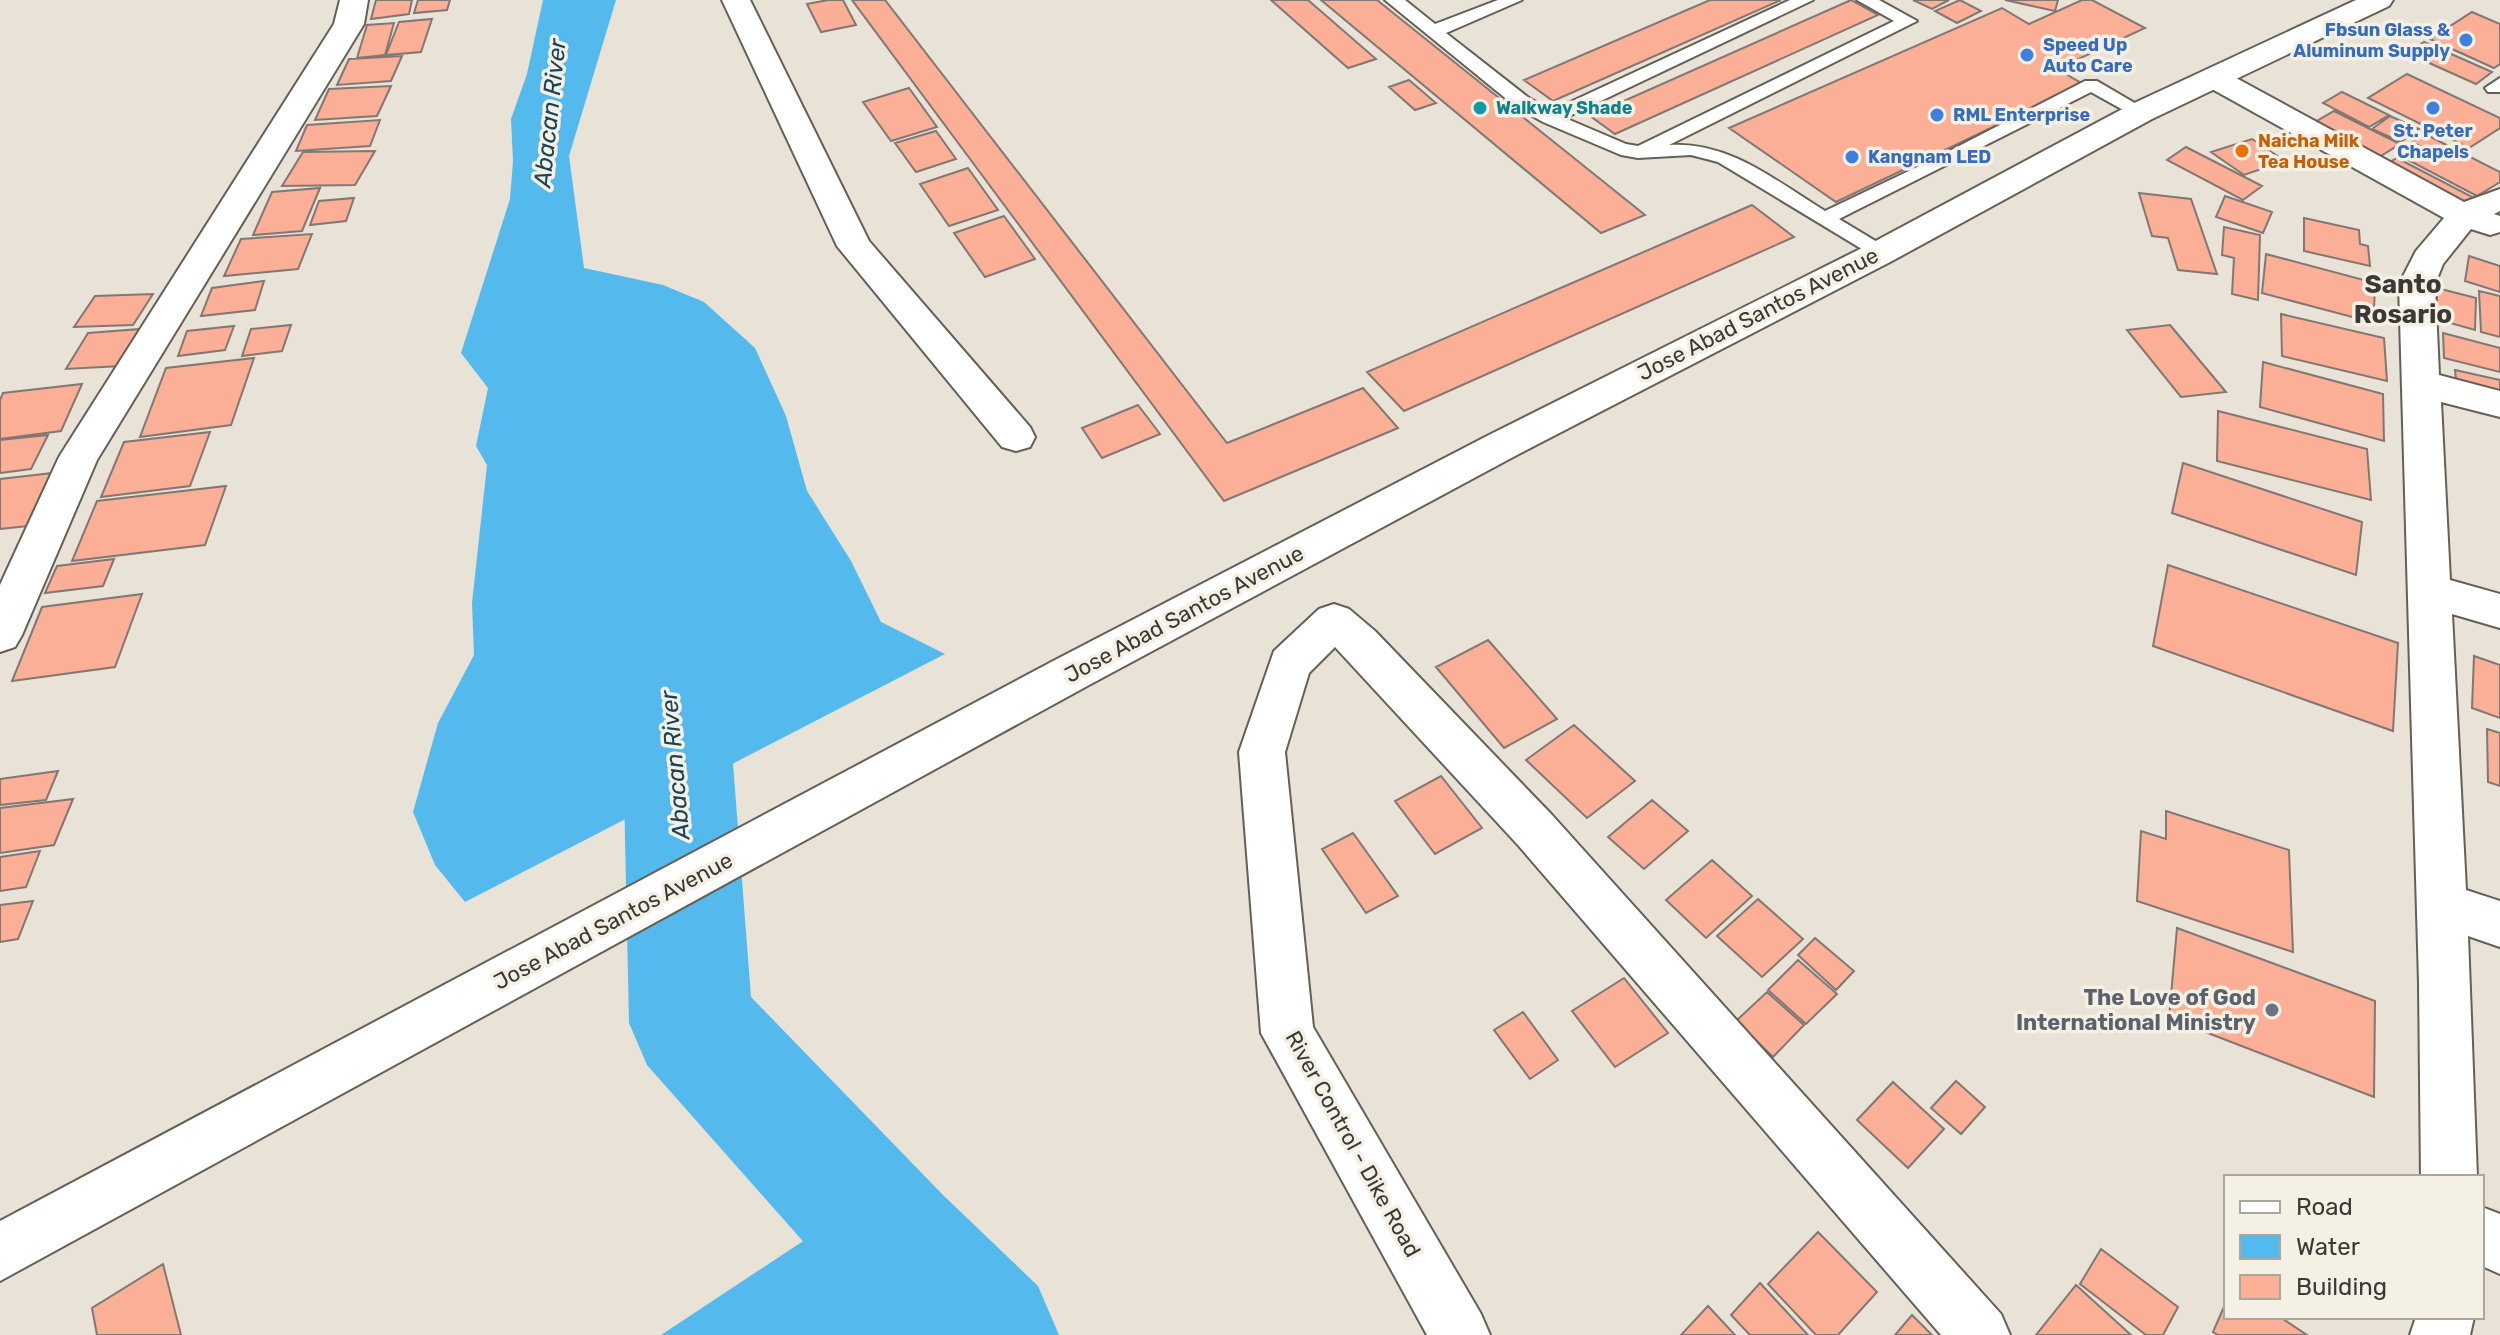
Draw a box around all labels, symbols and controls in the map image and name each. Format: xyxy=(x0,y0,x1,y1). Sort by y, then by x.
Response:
place label: Fbsun Glass & Aluminum Supply xyxy=(2293,19,2451,62)
marker: Fbsun Glass & Aluminum Supply xyxy=(2457,31,2475,49)
place label: Speed Up Auto Care xyxy=(2043,34,2133,77)
water label: Abacan River xyxy=(528,36,572,191)
marker: Speed Up Auto Care xyxy=(2018,46,2036,64)
place label: Walkway Shade xyxy=(1496,97,1633,119)
marker: Walkway Shade xyxy=(1471,99,1489,117)
marker: St. Peter Chapels xyxy=(2424,99,2442,117)
place label: RML Enterprise xyxy=(1953,104,2090,126)
marker: RML Enterprise xyxy=(1928,106,1946,124)
place label: St. Peter Chapels xyxy=(2393,120,2473,163)
place label: Naicha Milk Tea House xyxy=(2258,130,2360,173)
marker: Naicha Milk Tea House xyxy=(2233,142,2251,160)
place label: Kangnam LED xyxy=(1868,146,1991,168)
marker: Kangnam LED xyxy=(1843,148,1861,166)
street label: Jose Abad Santos Avenue xyxy=(1633,241,1883,387)
district label: Santo Rosario xyxy=(2354,269,2452,330)
street label: Jose Abad Santos Avenue xyxy=(1060,539,1308,689)
water label: Abacan River xyxy=(654,689,696,843)
street label: Jose Abad Santos Avenue xyxy=(489,846,737,996)
place label: The Love of God International Ministry xyxy=(2016,984,2256,1036)
marker: The Love of God International Ministry xyxy=(2263,1001,2281,1019)
street label: River Control - Dike Road xyxy=(1279,1026,1427,1262)
legend xyxy=(2224,1175,2484,1319)
text: Road xyxy=(2296,1193,2353,1221)
text: Water xyxy=(2296,1233,2360,1261)
text: Building xyxy=(2296,1273,2387,1301)

